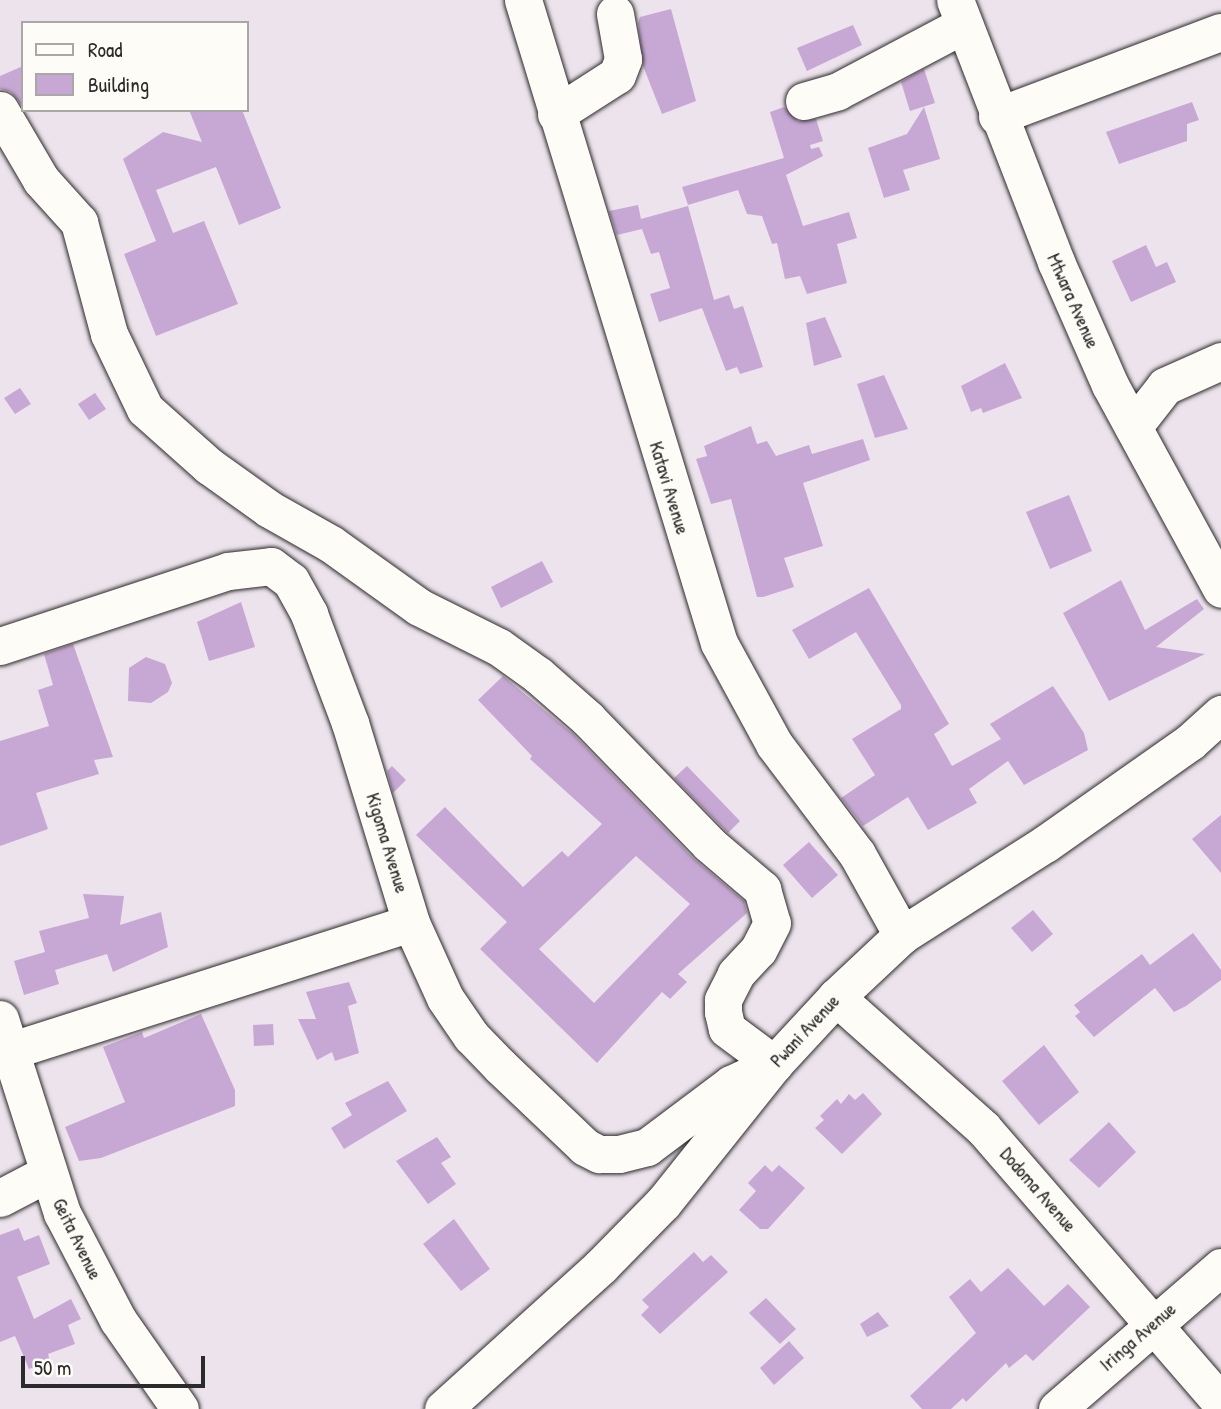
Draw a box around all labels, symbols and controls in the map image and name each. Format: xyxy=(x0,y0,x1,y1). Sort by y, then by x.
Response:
legend xyxy=(21,21,248,112)
text: Road xyxy=(88,35,122,64)
text: Building xyxy=(88,70,149,99)
street label: Mtwara Avenue xyxy=(1042,250,1104,352)
street label: Katavi Avenue xyxy=(644,439,694,537)
street label: Kigoma Avenue xyxy=(361,790,413,896)
street label: Pwani Avenue xyxy=(766,990,844,1072)
street label: Dodoma Avenue xyxy=(995,1143,1081,1237)
street label: Geita Avenue xyxy=(48,1195,106,1283)
street label: Iringa Avenue xyxy=(1095,1298,1181,1376)
scale bar xyxy=(24,1342,208,1386)
text: 50 m xyxy=(34,1353,71,1382)

